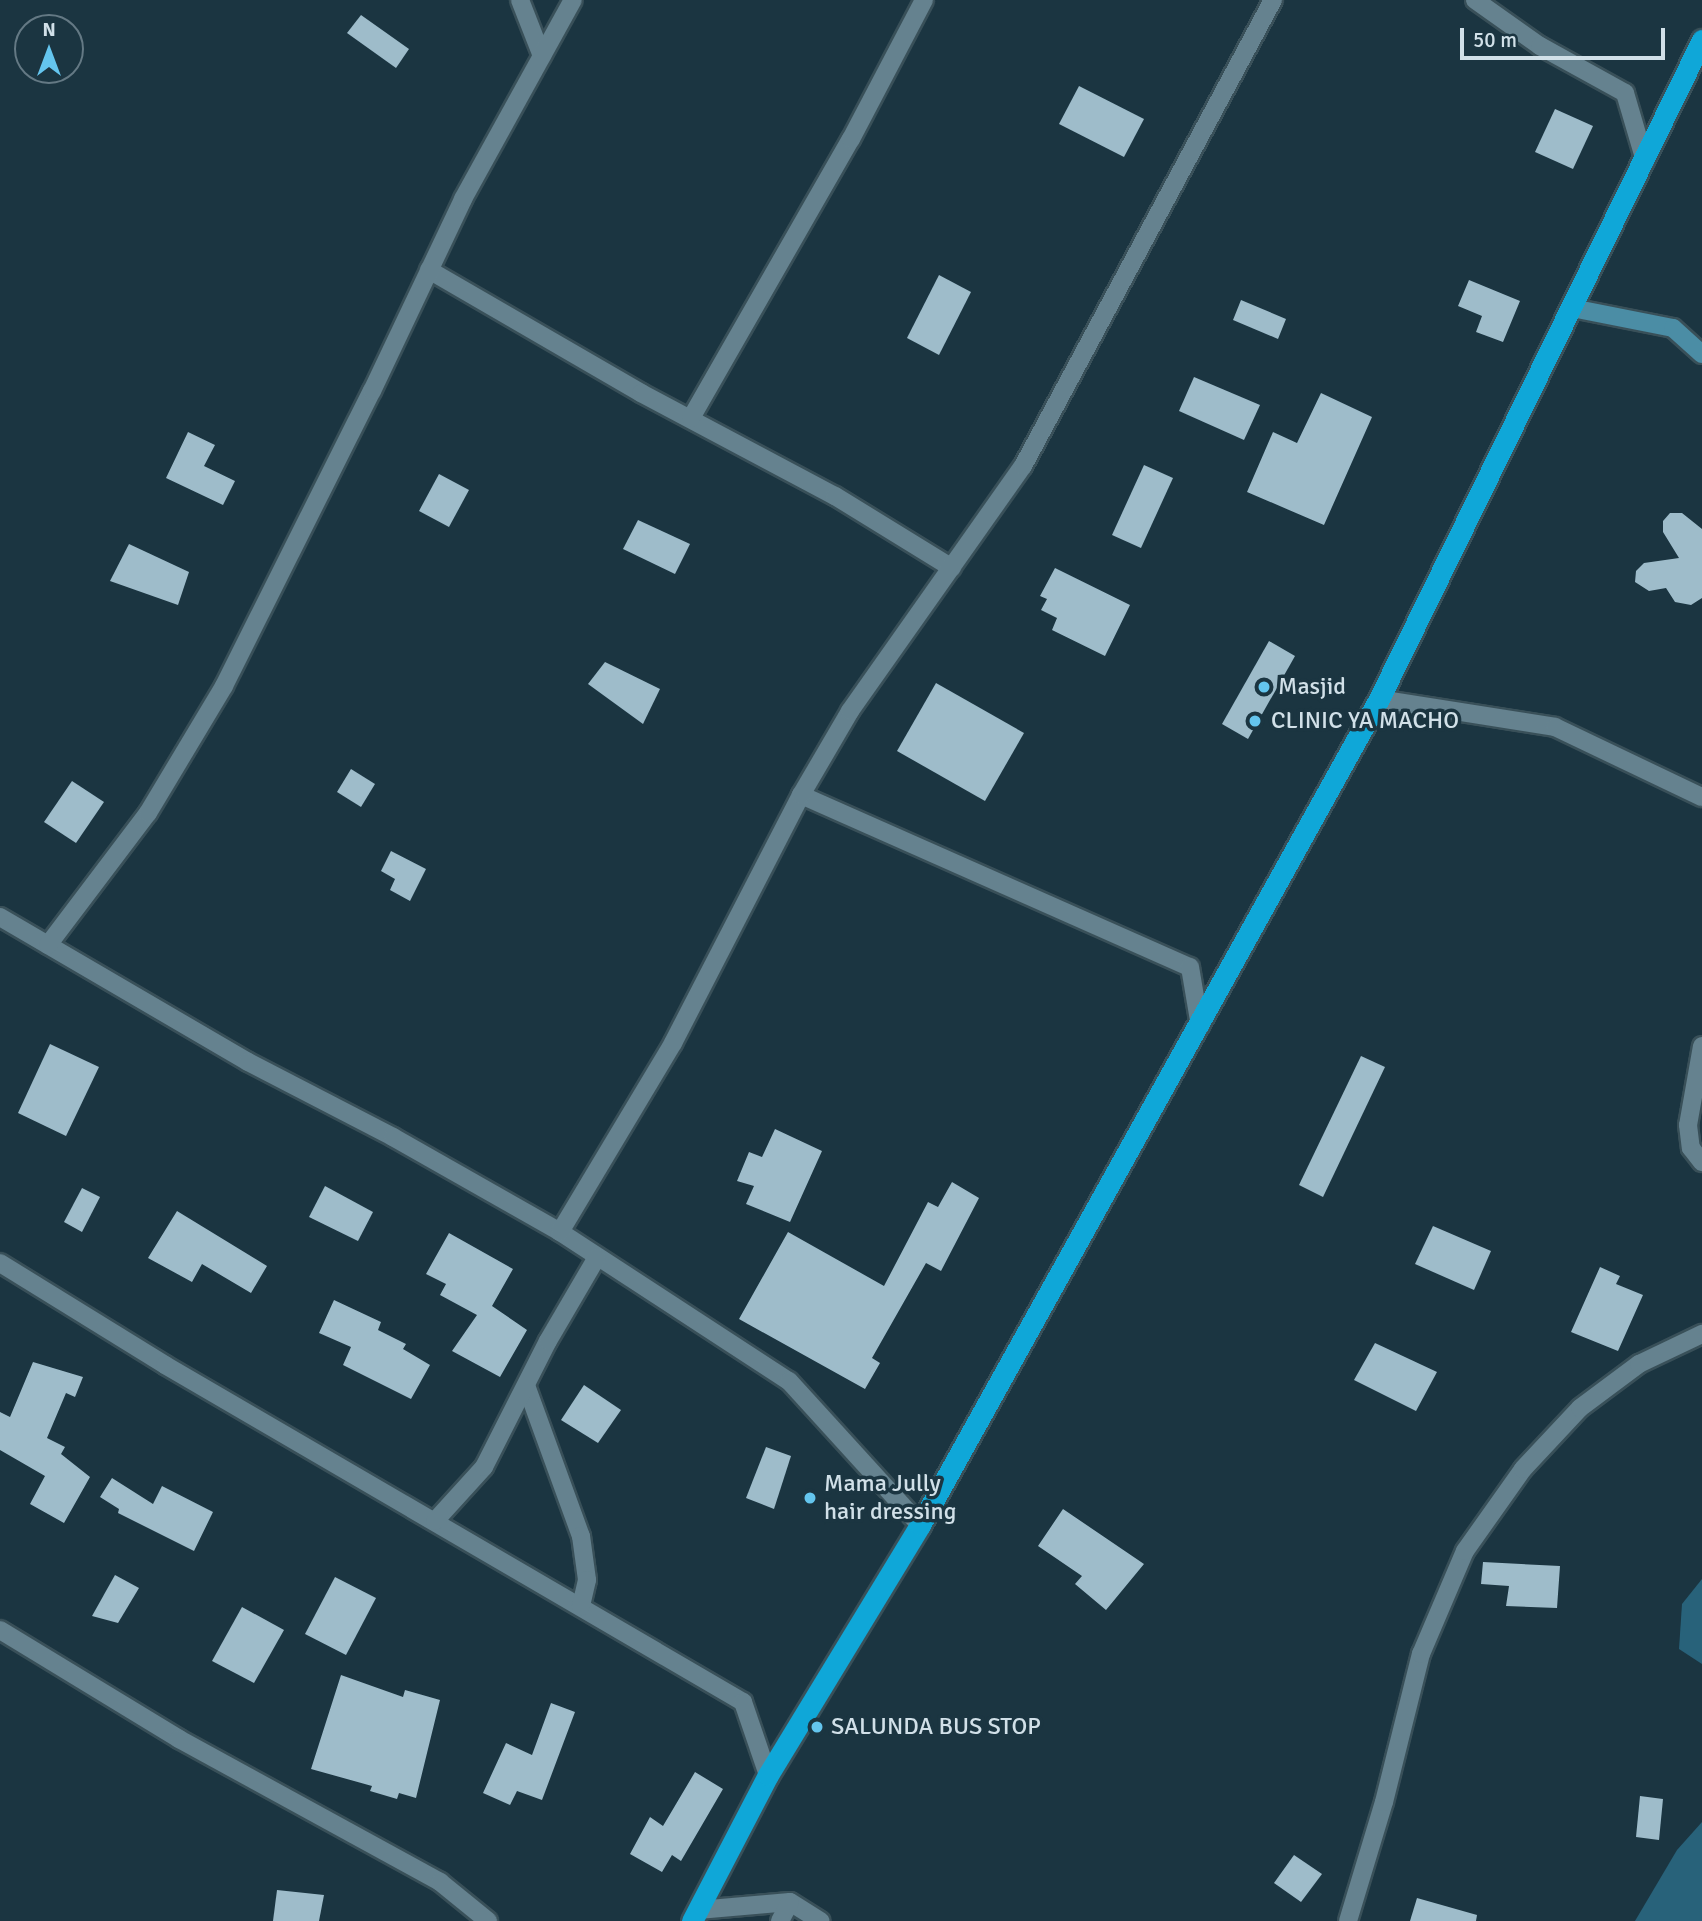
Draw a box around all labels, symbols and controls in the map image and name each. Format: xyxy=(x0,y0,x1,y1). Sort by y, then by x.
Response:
north arrow xyxy=(14,14,84,84)
scale bar xyxy=(1464,14,1669,58)
text: N xyxy=(42,18,56,42)
text: 50 m xyxy=(1473,27,1517,53)
place label: Masjid xyxy=(1278,673,1346,701)
marker: Masjid xyxy=(1256,679,1272,695)
place label: CLINIC YA MACHO xyxy=(1271,707,1459,735)
marker: CLINIC YA MACHO xyxy=(1245,711,1265,731)
place label: Mama Jully hair dressing xyxy=(824,1470,956,1526)
marker: Mama Jully hair dressing xyxy=(802,1490,818,1506)
place label: SALUNDA BUS STOP xyxy=(831,1713,1041,1741)
marker: SALUNDA BUS STOP xyxy=(809,1719,825,1735)

